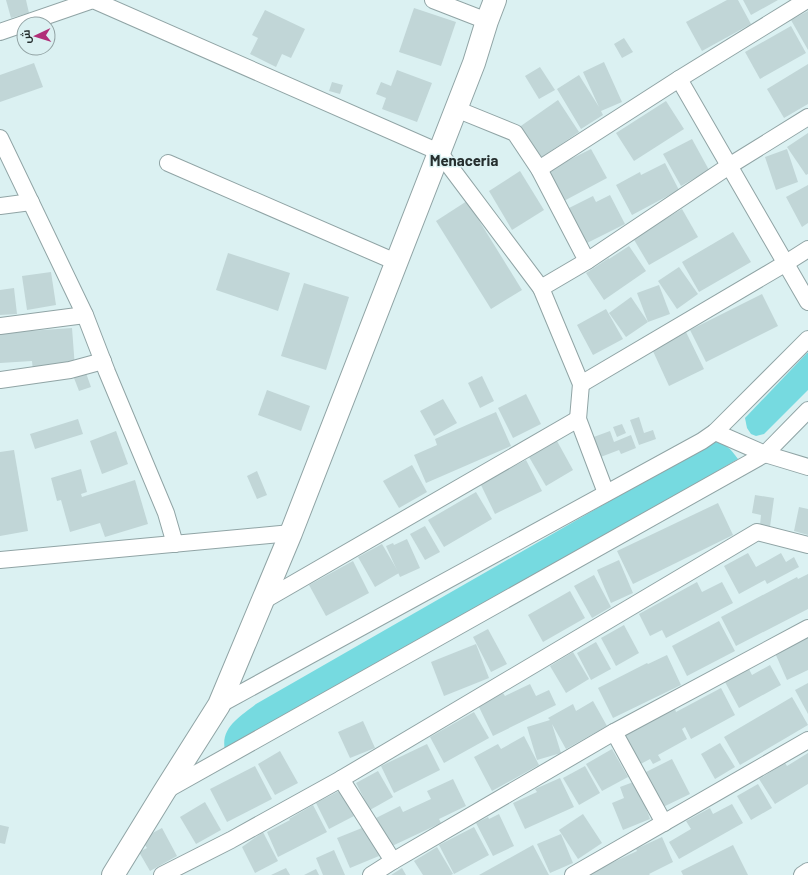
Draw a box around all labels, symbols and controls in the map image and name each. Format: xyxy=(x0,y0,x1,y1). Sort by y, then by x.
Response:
north arrow xyxy=(16,16,56,56)
text: ش xyxy=(19,29,33,44)
district label: Menaceria xyxy=(430,151,498,169)

